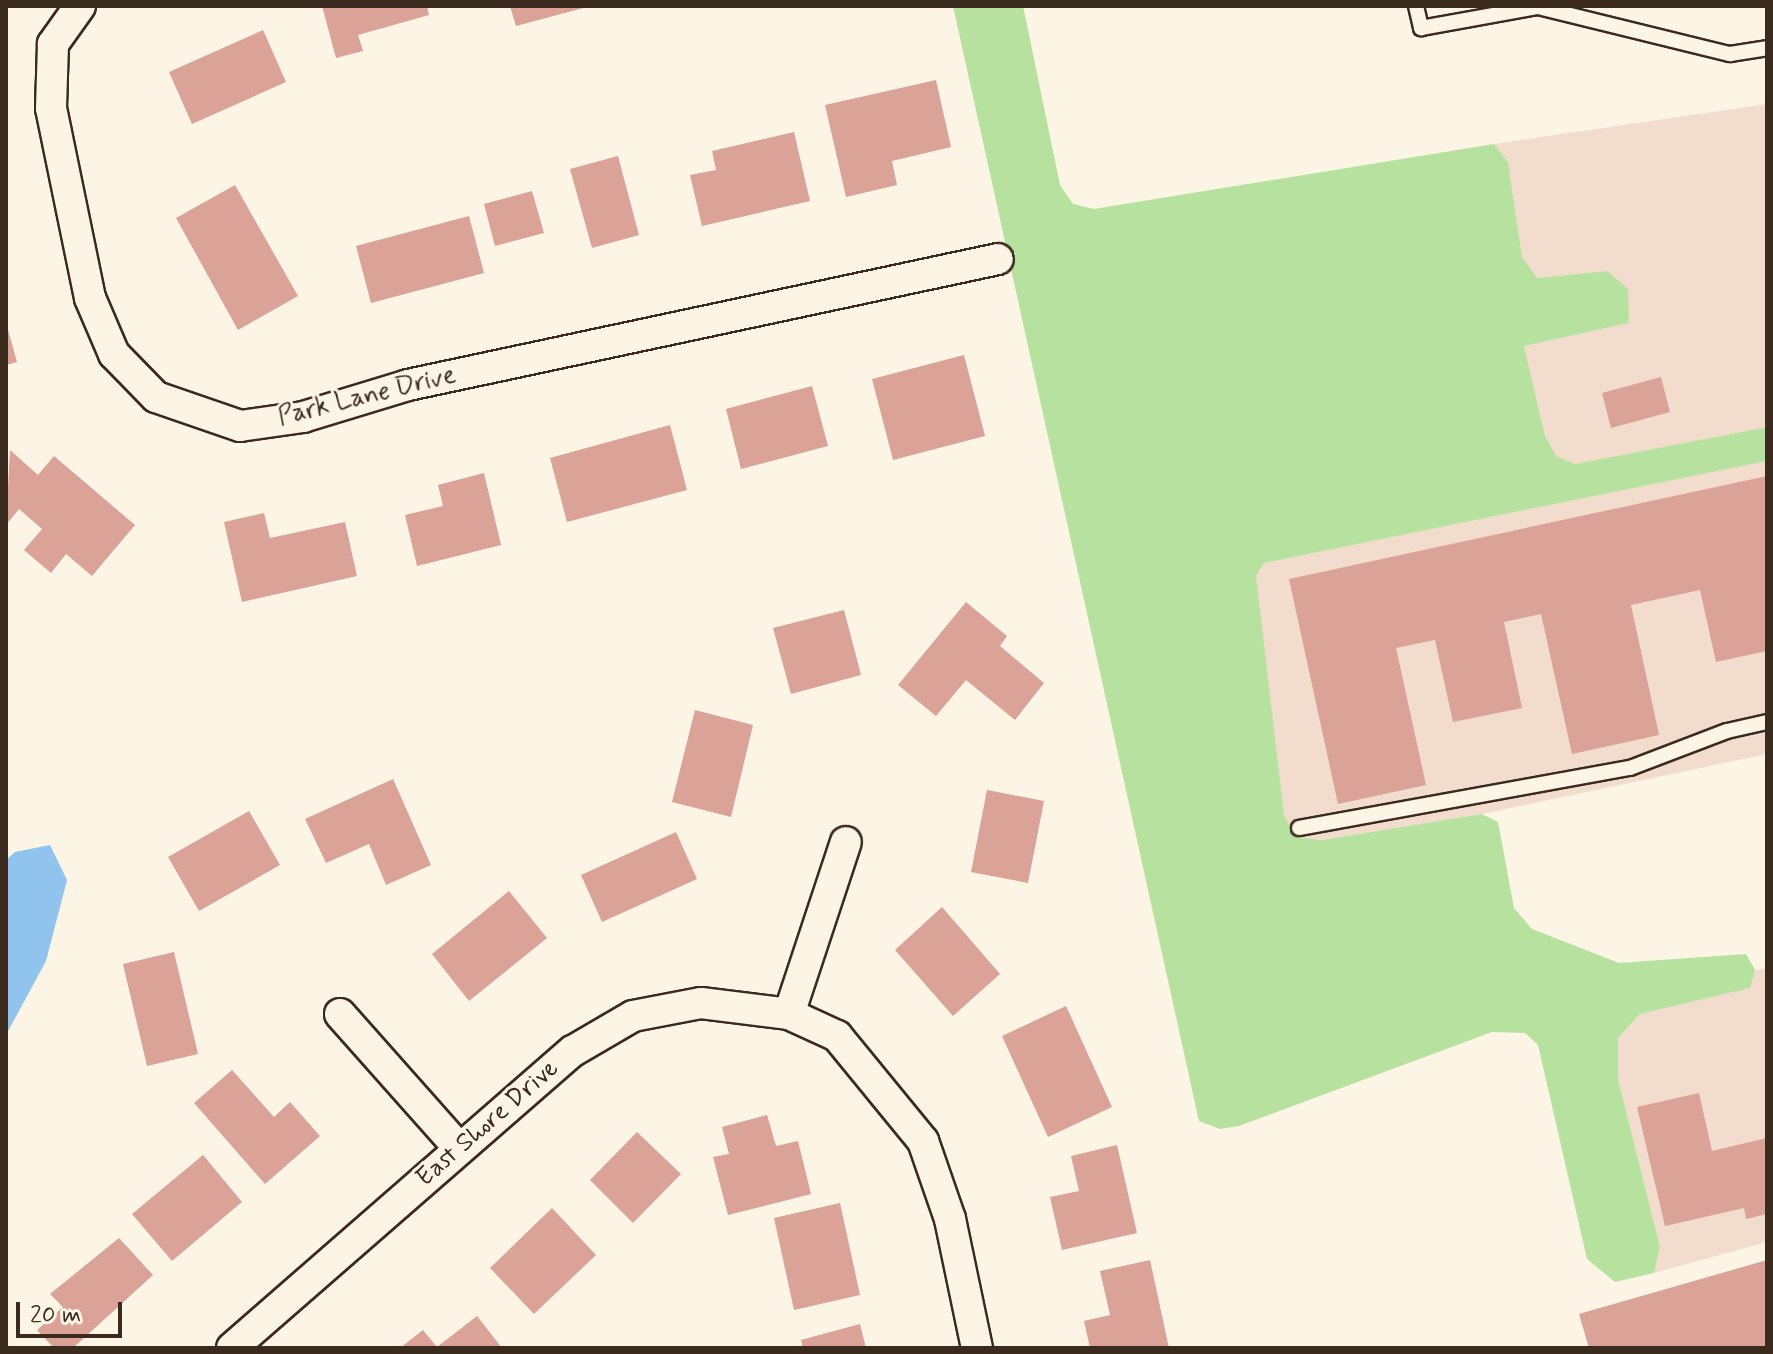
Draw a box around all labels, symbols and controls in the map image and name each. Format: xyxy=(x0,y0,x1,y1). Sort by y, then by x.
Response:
street label: Park Lane Drive xyxy=(277,360,457,434)
street label: East Shore Drive xyxy=(411,1054,565,1194)
scale bar xyxy=(20,1286,126,1336)
text: 20 m xyxy=(30,1300,81,1331)

